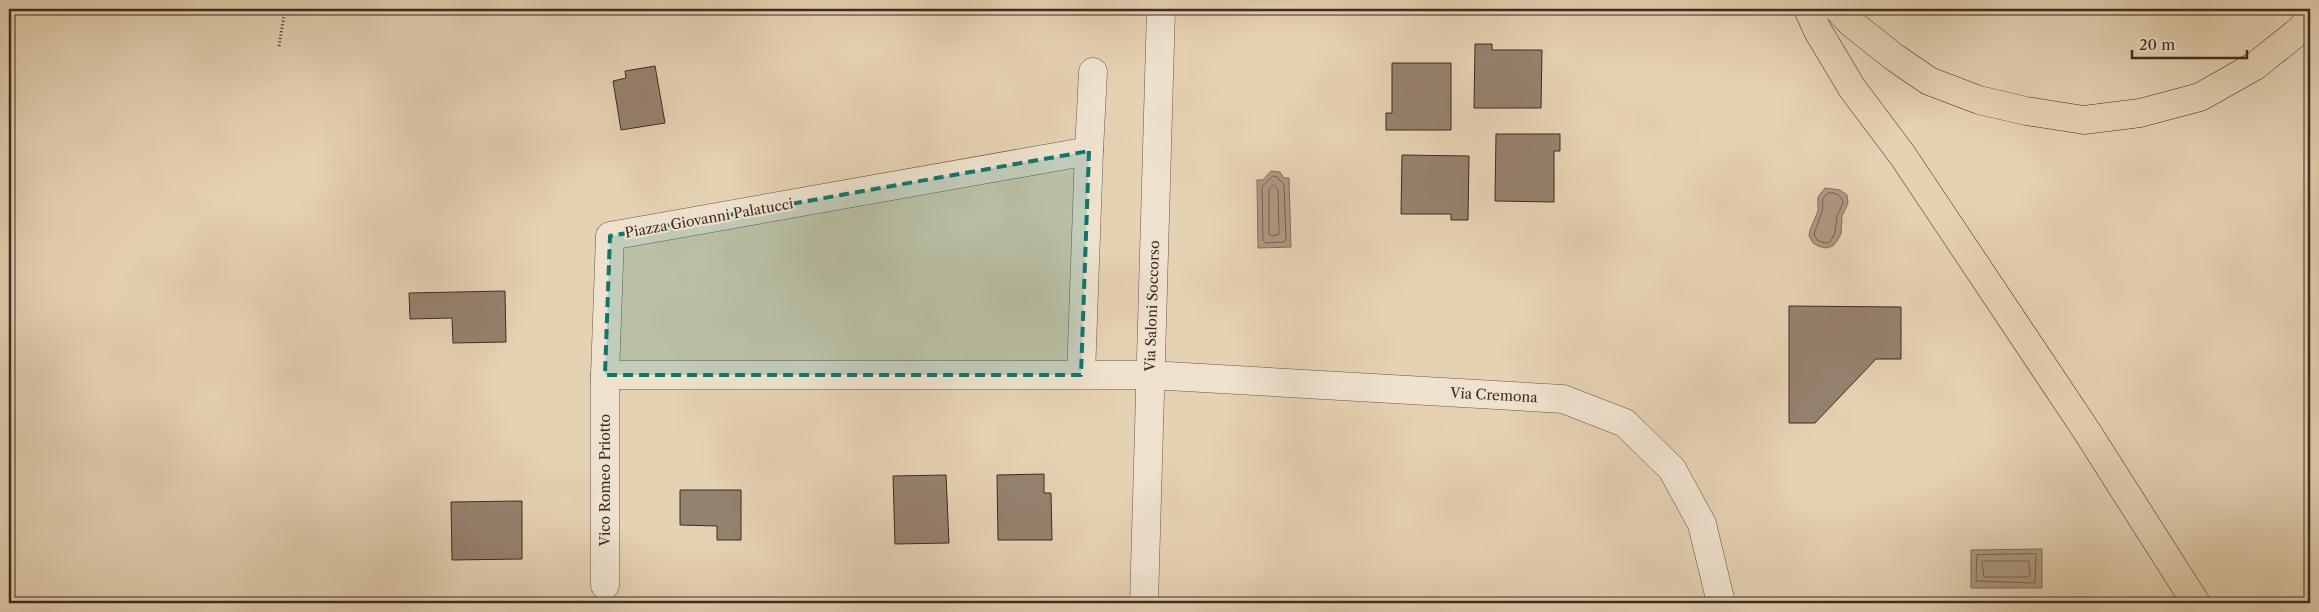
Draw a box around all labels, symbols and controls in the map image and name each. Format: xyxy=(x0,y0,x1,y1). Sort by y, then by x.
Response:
scale bar xyxy=(2132,28,2246,60)
text: 20 m xyxy=(2139,35,2175,54)
street label: Piazza Giovanni Palatucci xyxy=(623,194,795,242)
street label: Via Saloni Soccorso xyxy=(1141,240,1163,373)
street label: Via Cremona xyxy=(1449,384,1539,406)
street label: Vico Romeo Priotto xyxy=(596,414,614,547)

